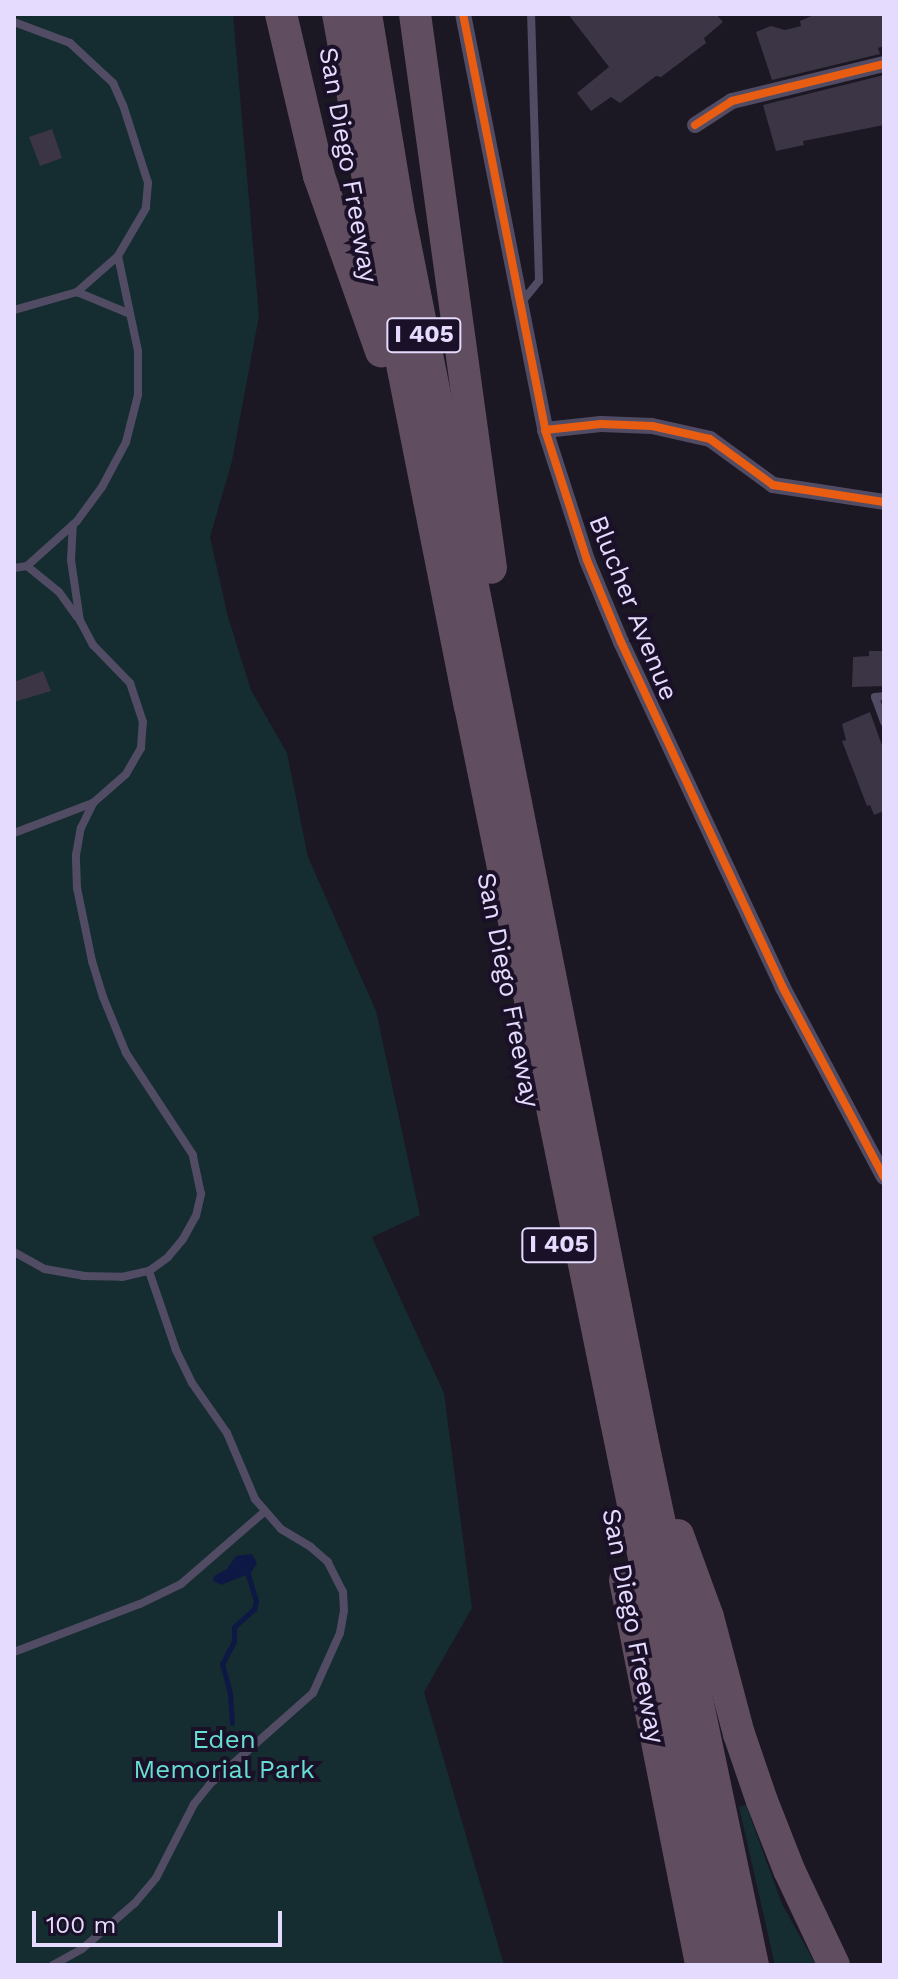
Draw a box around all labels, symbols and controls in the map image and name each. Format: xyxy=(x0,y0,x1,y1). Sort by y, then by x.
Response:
street label: San Diego Freeway xyxy=(312,45,384,285)
road number: I 405 xyxy=(386,315,462,355)
street label: Blucher Avenue xyxy=(581,510,685,706)
street label: San Diego Freeway xyxy=(470,870,546,1110)
road number: I 405 xyxy=(521,1225,597,1265)
street label: San Diego Freeway xyxy=(595,1506,671,1746)
park label: Eden Memorial Park xyxy=(133,1724,315,1786)
scale bar xyxy=(36,1895,286,1945)
text: 100 m xyxy=(46,1911,116,1939)

